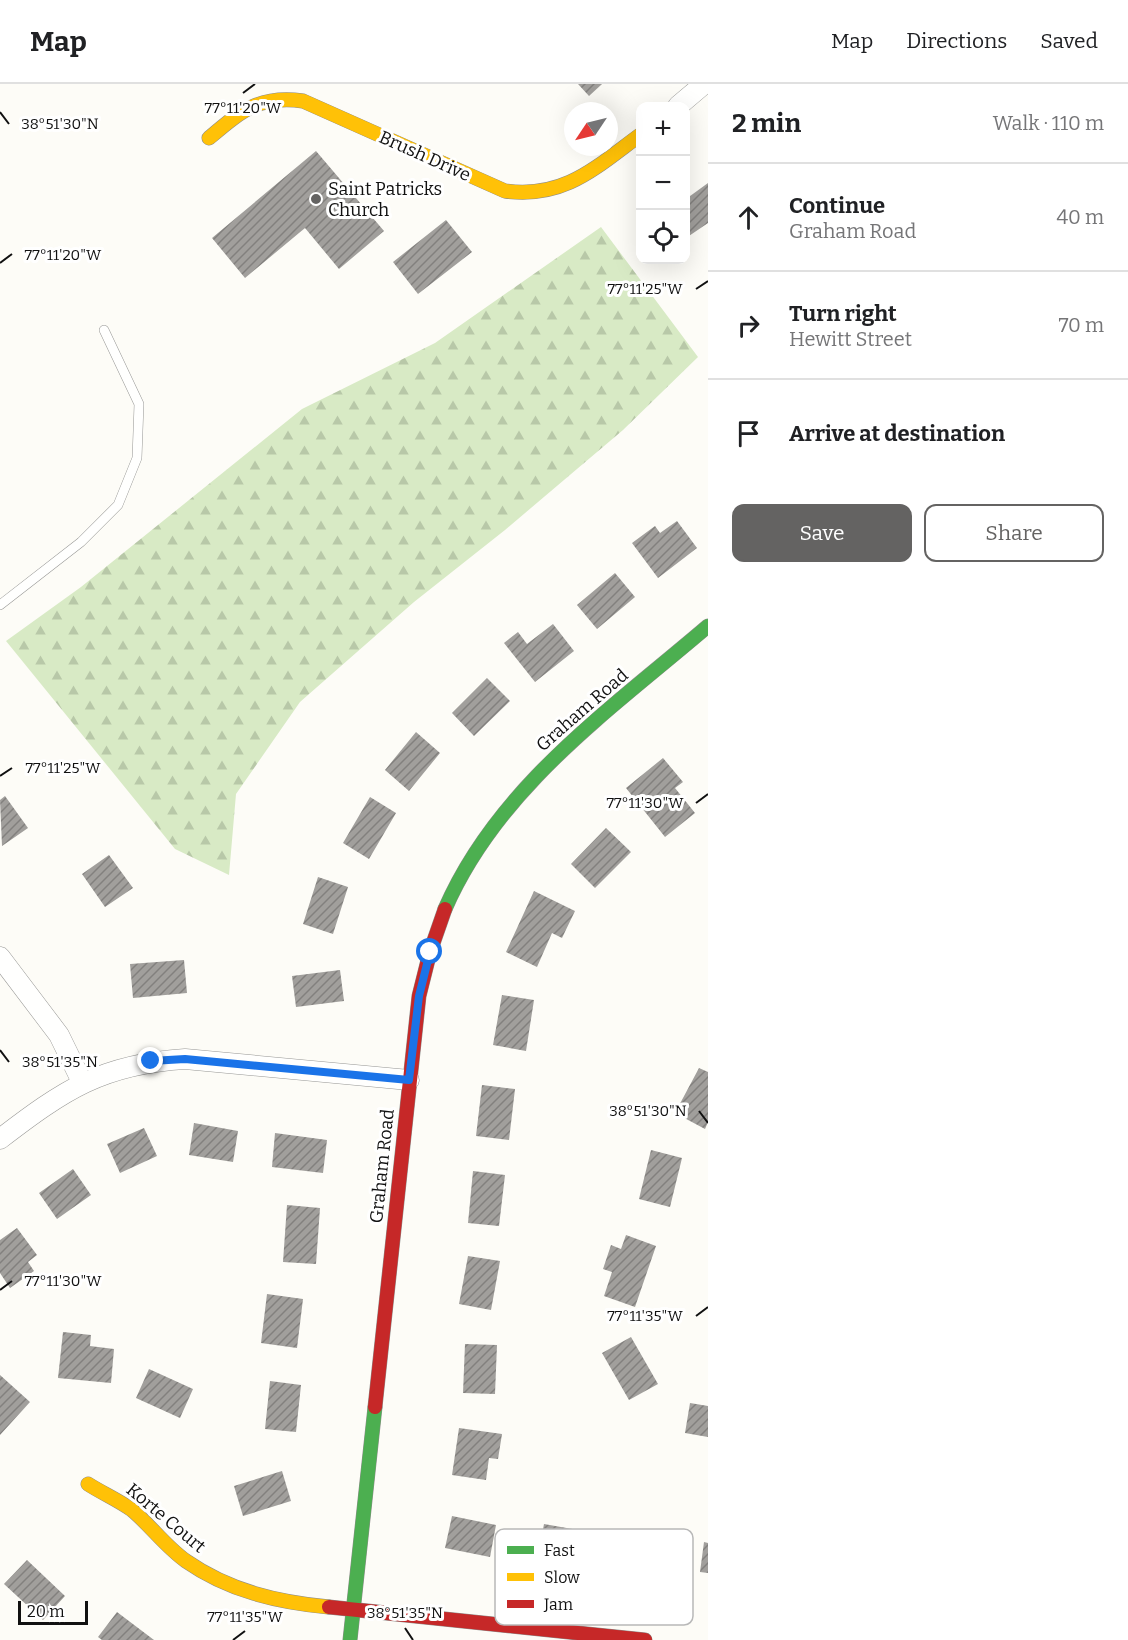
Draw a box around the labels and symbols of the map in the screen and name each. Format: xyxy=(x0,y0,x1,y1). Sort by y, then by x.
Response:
text: 77°11'20"W xyxy=(205,99,282,117)
north arrow xyxy=(564,102,618,156)
text: 38°51'30"N xyxy=(21,115,99,133)
street label: Brush Drive xyxy=(376,126,474,186)
place label: Saint Patricks Church xyxy=(328,178,442,221)
marker: Saint Patricks Church xyxy=(309,192,323,206)
text: 77°11'20"W xyxy=(25,246,102,264)
text: 77°11'25"W xyxy=(607,280,683,298)
street label: Graham Road xyxy=(532,664,633,756)
text: 77°11'25"W xyxy=(25,759,101,777)
text: 77°11'30"W xyxy=(606,794,684,812)
route start xyxy=(416,938,442,964)
route end xyxy=(137,1047,163,1073)
text: 38°51'35"N xyxy=(22,1053,98,1071)
text: 38°51'30"N xyxy=(609,1102,687,1120)
street label: Graham Road xyxy=(365,1108,399,1224)
text: 77°11'30"W xyxy=(24,1272,102,1290)
text: 77°11'35"W xyxy=(607,1307,683,1325)
street label: Korte Court xyxy=(122,1478,211,1558)
legend xyxy=(495,1529,693,1625)
text: Fast xyxy=(544,1541,575,1560)
text: Slow xyxy=(544,1568,580,1587)
text: Jam xyxy=(543,1595,573,1614)
scale bar xyxy=(18,1598,88,1626)
text: 38°51'35"N xyxy=(367,1604,443,1622)
text: 77°11'35"W xyxy=(207,1608,283,1626)

